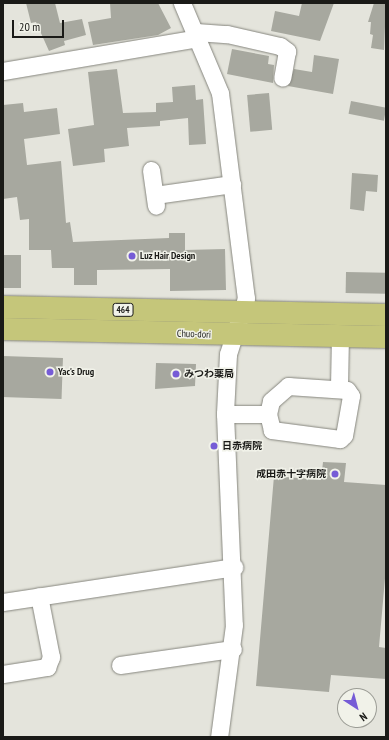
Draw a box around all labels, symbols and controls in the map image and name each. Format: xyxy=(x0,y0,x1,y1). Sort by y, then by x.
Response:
scale bar xyxy=(14,12,66,38)
text: 20 m xyxy=(19,19,40,34)
place label: Luz Hair Design xyxy=(140,250,196,262)
marker: Luz Hair Design xyxy=(127,251,137,261)
road number: 464 xyxy=(112,303,134,317)
street label: Chuo-dori xyxy=(177,327,211,341)
place label: Yac's Drug xyxy=(58,366,94,378)
marker: Yac's Drug xyxy=(45,367,55,377)
place label: みつわ薬局 xyxy=(184,368,234,380)
marker: みつわ薬局 xyxy=(171,369,181,379)
place label: 日赤病院 xyxy=(222,440,262,452)
marker: 日赤病院 xyxy=(209,441,219,451)
place label: 成田赤十字病院 xyxy=(256,468,326,480)
marker: 成田赤十字病院 xyxy=(329,468,341,480)
north arrow xyxy=(337,688,377,728)
text: N xyxy=(357,709,370,724)

